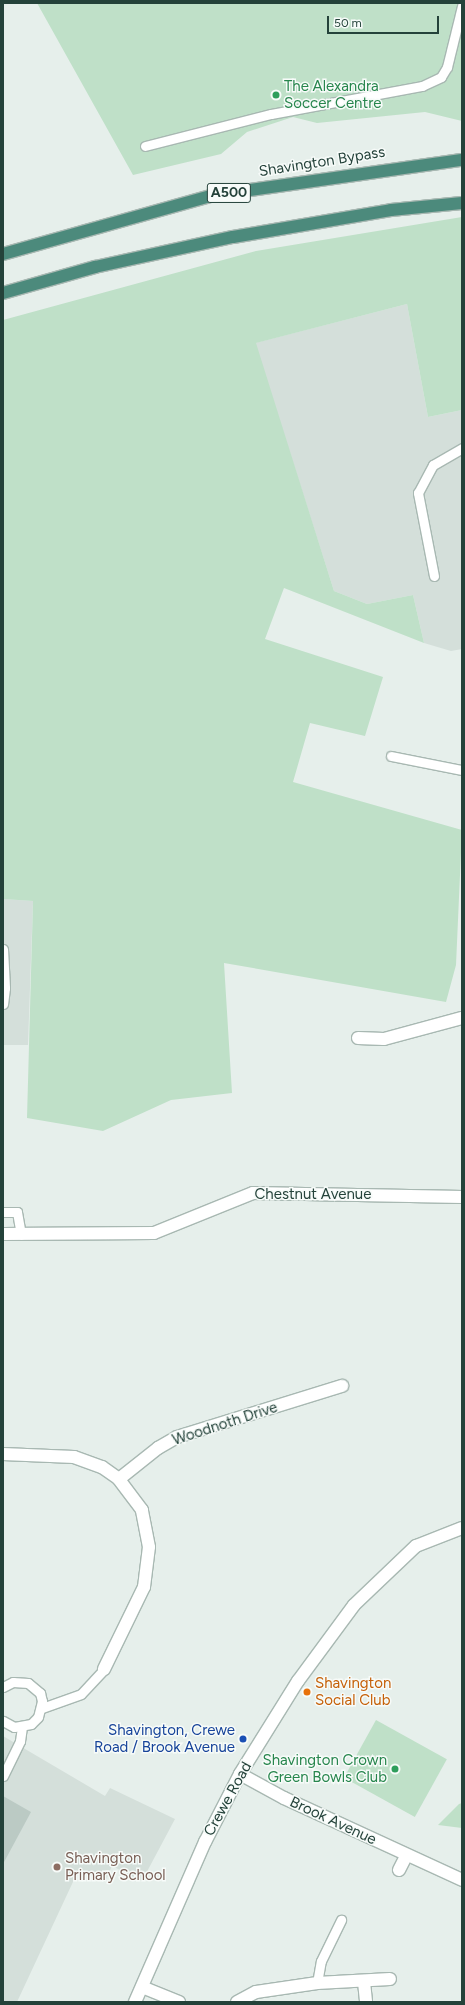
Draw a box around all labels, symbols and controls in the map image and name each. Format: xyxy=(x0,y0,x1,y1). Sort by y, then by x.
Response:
scale bar xyxy=(329,8,441,34)
text: 50 m xyxy=(334,16,362,30)
place label: The Alexandra Soccer Centre xyxy=(284,77,381,112)
marker: The Alexandra Soccer Centre xyxy=(271,90,281,100)
street label: Shavington Bypass xyxy=(258,143,386,181)
road number: A500 xyxy=(206,181,252,205)
street label: Chestnut Avenue xyxy=(255,1186,371,1204)
street label: Woodnoth Drive xyxy=(170,1399,280,1449)
place label: Shavington Social Club xyxy=(315,1674,391,1709)
marker: Shavington Social Club xyxy=(302,1687,312,1697)
place label: Shavington, Crewe Road / Brook Avenue xyxy=(94,1721,235,1756)
marker: Shavington, Crewe Road / Brook Avenue xyxy=(238,1734,248,1744)
place label: Shavington Crown Green Bowls Club xyxy=(263,1751,387,1786)
street label: Crewe Road xyxy=(200,1759,256,1839)
marker: Shavington Crown Green Bowls Club xyxy=(390,1764,400,1774)
street label: Brook Avenue xyxy=(287,1793,379,1849)
place label: Shavington Primary School xyxy=(65,1849,166,1884)
marker: Shavington Primary School xyxy=(52,1862,62,1872)

